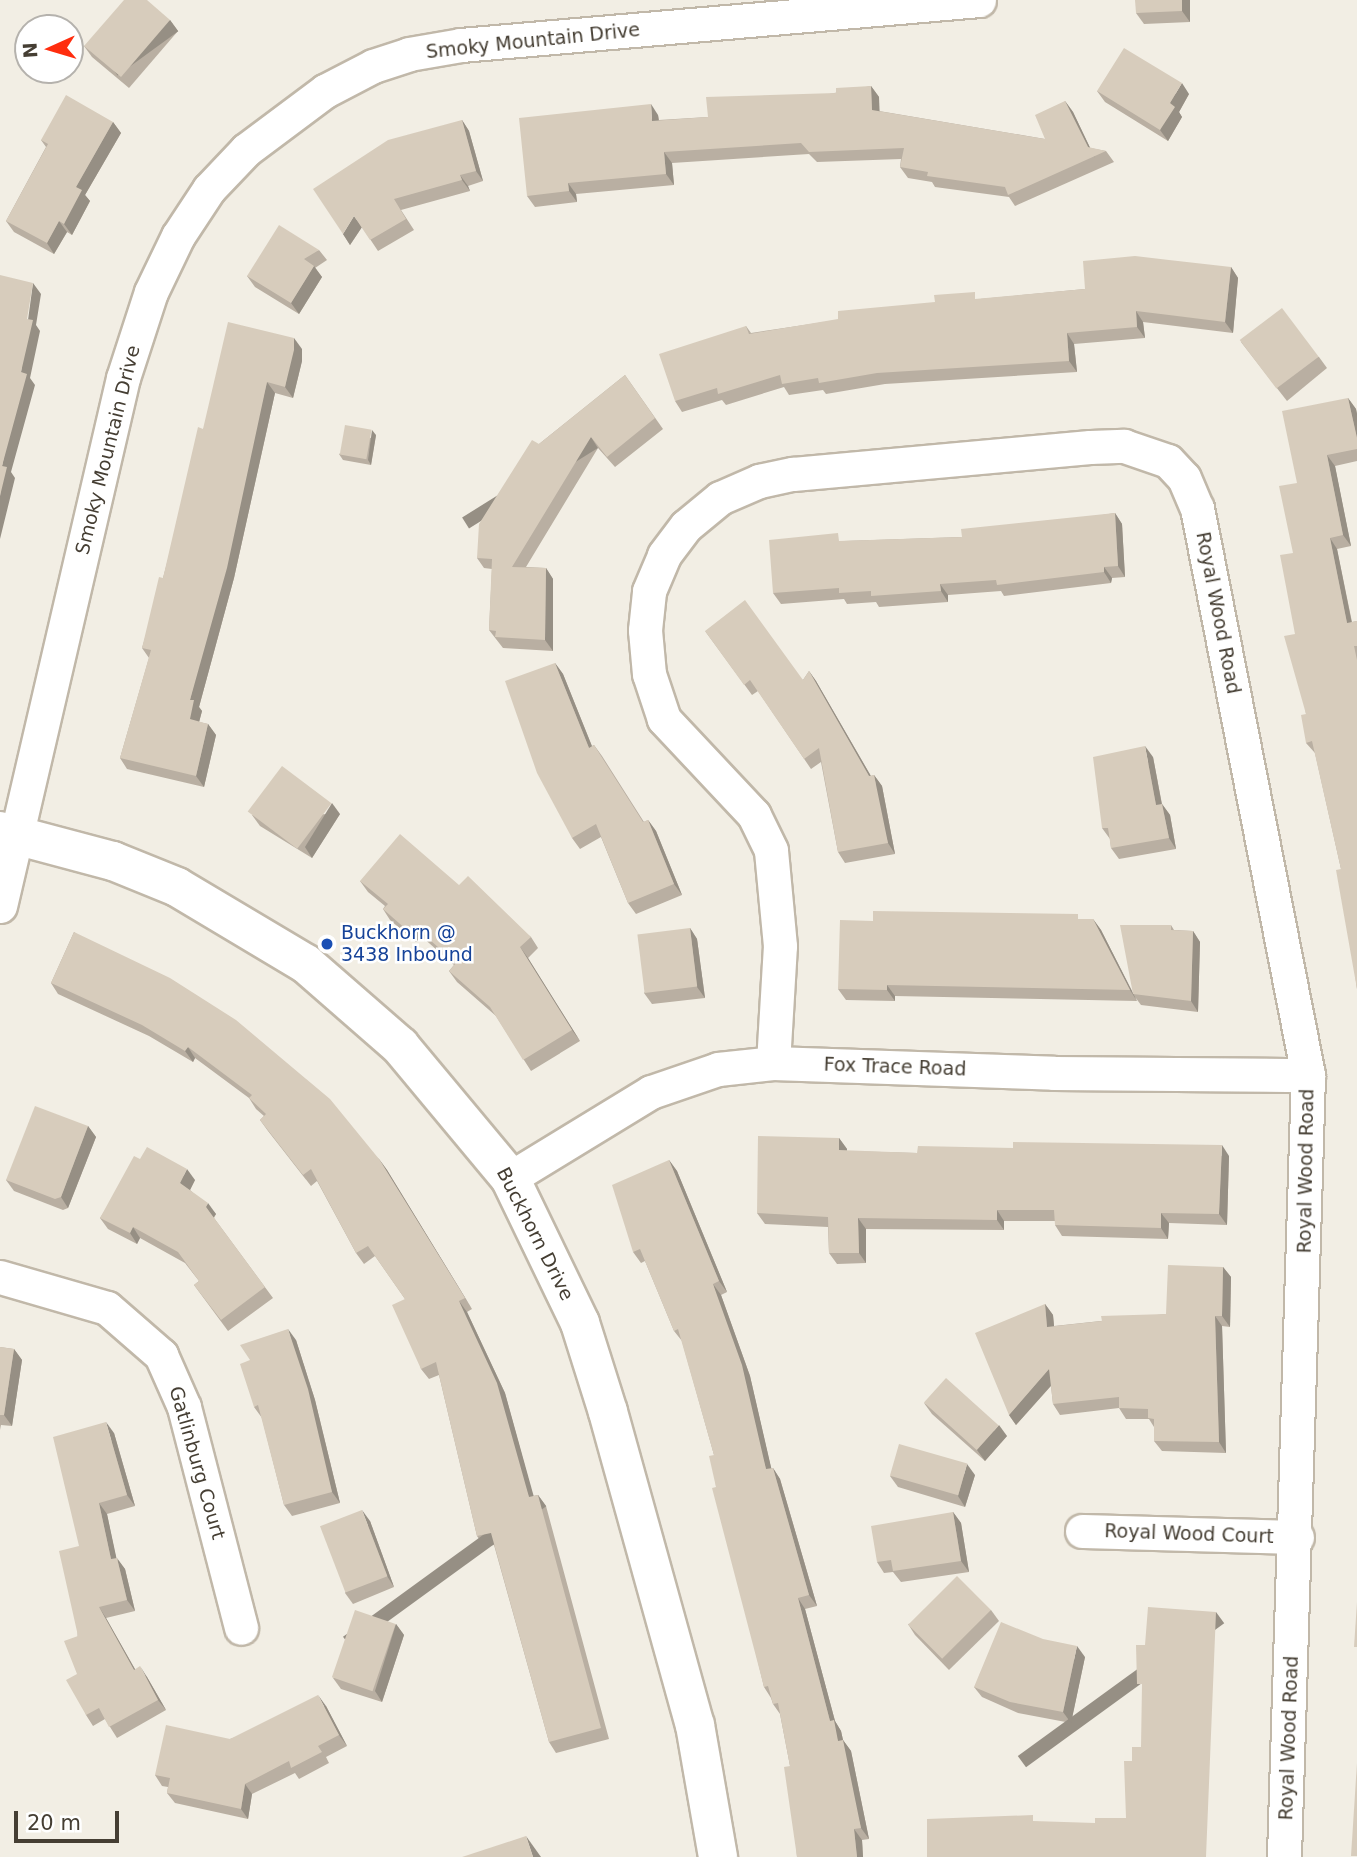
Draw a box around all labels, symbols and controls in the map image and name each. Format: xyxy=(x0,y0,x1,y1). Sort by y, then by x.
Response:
north arrow xyxy=(14,14,84,84)
street label: Smoky Mountain Drive xyxy=(425,18,641,64)
text: N xyxy=(19,42,42,59)
street label: Smoky Mountain Drive xyxy=(71,343,145,557)
street label: Royal Wood Road xyxy=(1191,530,1245,696)
place label: Buckhorn @ 3438 Inbound xyxy=(341,922,473,966)
marker: Buckhorn @ 3438 Inbound xyxy=(319,936,335,952)
street label: Fox Trace Road xyxy=(823,1053,967,1081)
street label: Royal Wood Road xyxy=(1293,1088,1319,1254)
street label: Buckhorn Drive xyxy=(492,1164,578,1304)
street label: Gatlinburg Court xyxy=(164,1384,230,1542)
street label: Royal Wood Court xyxy=(1104,1520,1274,1548)
street label: Royal Wood Road xyxy=(1275,1655,1303,1821)
scale bar xyxy=(18,1798,122,1842)
text: 20 m xyxy=(27,1811,81,1835)

